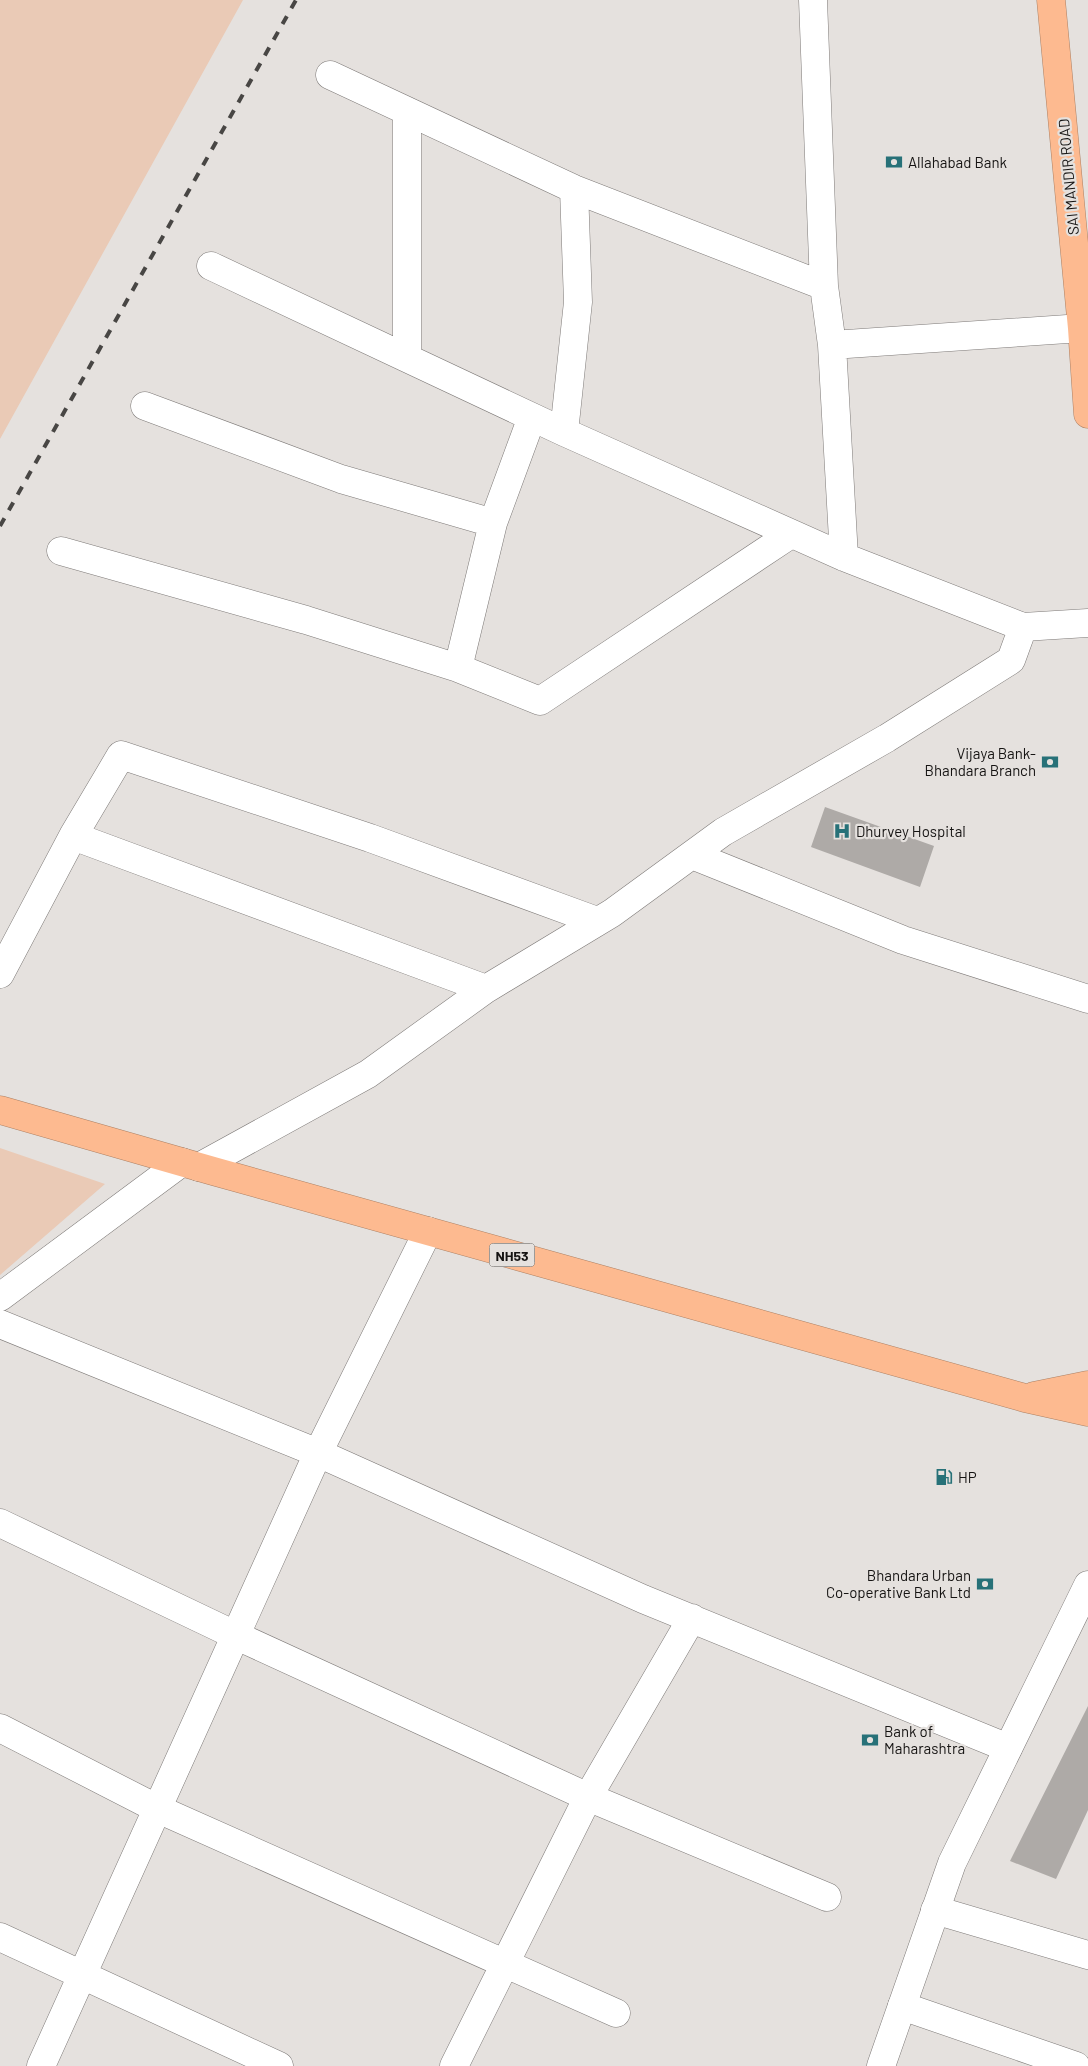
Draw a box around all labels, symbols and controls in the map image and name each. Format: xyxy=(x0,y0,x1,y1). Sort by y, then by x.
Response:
street label: SAI MANDIR ROAD xyxy=(1054,118,1082,236)
bank icon: Allahabad Bank xyxy=(884,152,904,172)
place label: Allahabad Bank xyxy=(908,153,1008,171)
place label: Vijaya Bank- Bhandara Branch xyxy=(925,744,1036,779)
bank icon: Vijaya Bank- Bhandara Branch xyxy=(1040,752,1060,772)
hospital icon: Dhurvey Hospital xyxy=(832,821,852,841)
place label: Dhurvey Hospital xyxy=(856,822,966,840)
road number: NH53 xyxy=(490,1244,534,1266)
fuel station icon: HP xyxy=(934,1467,954,1487)
place label: HP xyxy=(958,1468,977,1486)
place label: Bhandara Urban Co-operative Bank Ltd xyxy=(826,1566,971,1601)
bank icon: Bhandara Urban Co-operative Bank Ltd xyxy=(975,1574,995,1594)
place label: Bank of Maharashtra xyxy=(884,1722,965,1757)
bank icon: Bank of Maharashtra xyxy=(860,1730,880,1750)

